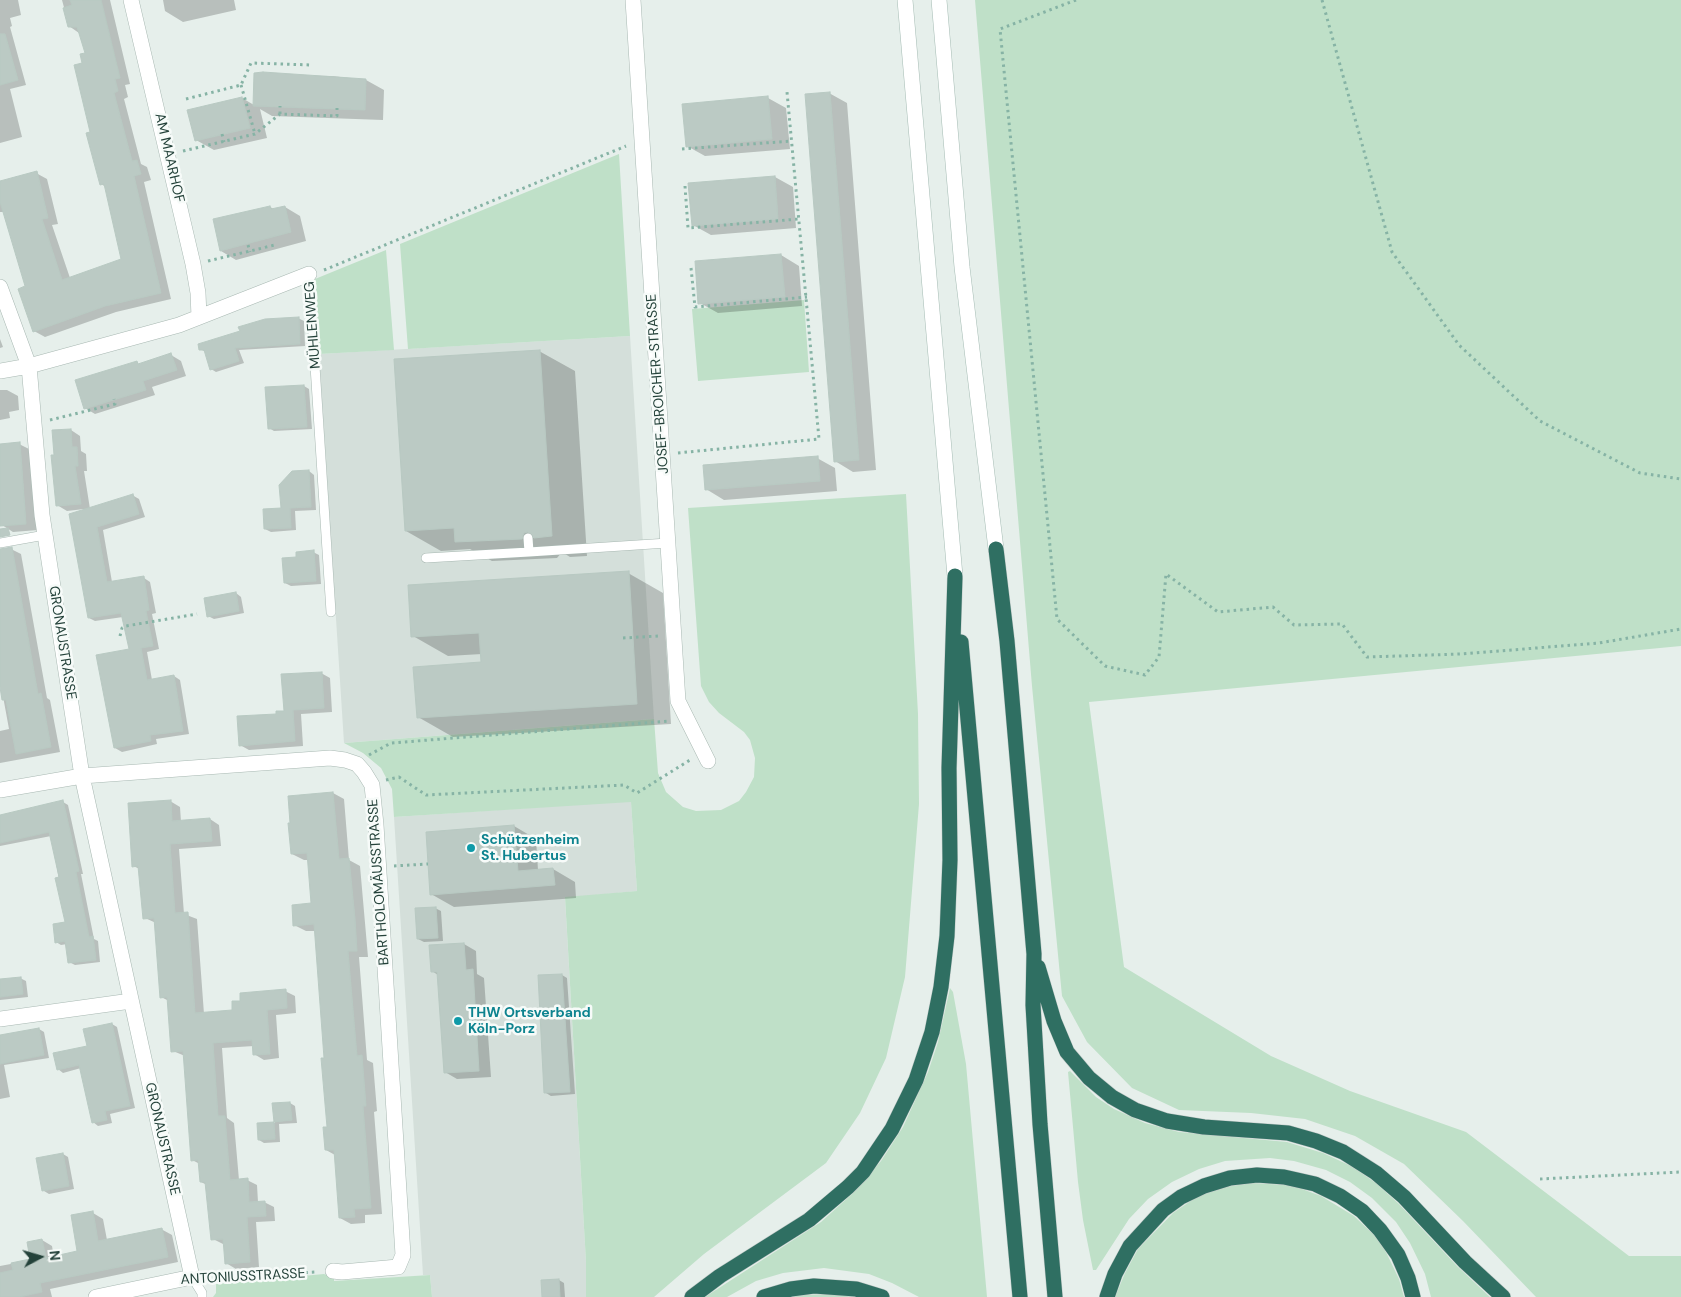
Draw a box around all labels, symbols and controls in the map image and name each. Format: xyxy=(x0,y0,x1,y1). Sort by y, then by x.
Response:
street label: AM MAARHOF xyxy=(151,112,187,204)
street label: MÜHLENWEG xyxy=(302,281,324,369)
street label: JOSEF-BROICHER-STRASSE xyxy=(643,293,673,475)
street label: GRONAUSTRASSE xyxy=(45,585,79,701)
street label: BARTHOLOMÄUSSTRASSE xyxy=(365,798,393,966)
place label: Schützenheim St. Hubertus xyxy=(481,832,579,864)
marker: Schützenheim St. Hubertus xyxy=(465,842,477,854)
place label: THW Ortsverband Köln-Porz xyxy=(468,1005,591,1038)
marker: THW Ortsverband Köln-Porz xyxy=(452,1015,464,1027)
street label: GRONAUSTRASSE xyxy=(141,1081,183,1197)
north arrow xyxy=(15,1232,65,1282)
text: N xyxy=(45,1249,64,1261)
street label: ANTONIUSSTRASSE xyxy=(180,1265,306,1289)

